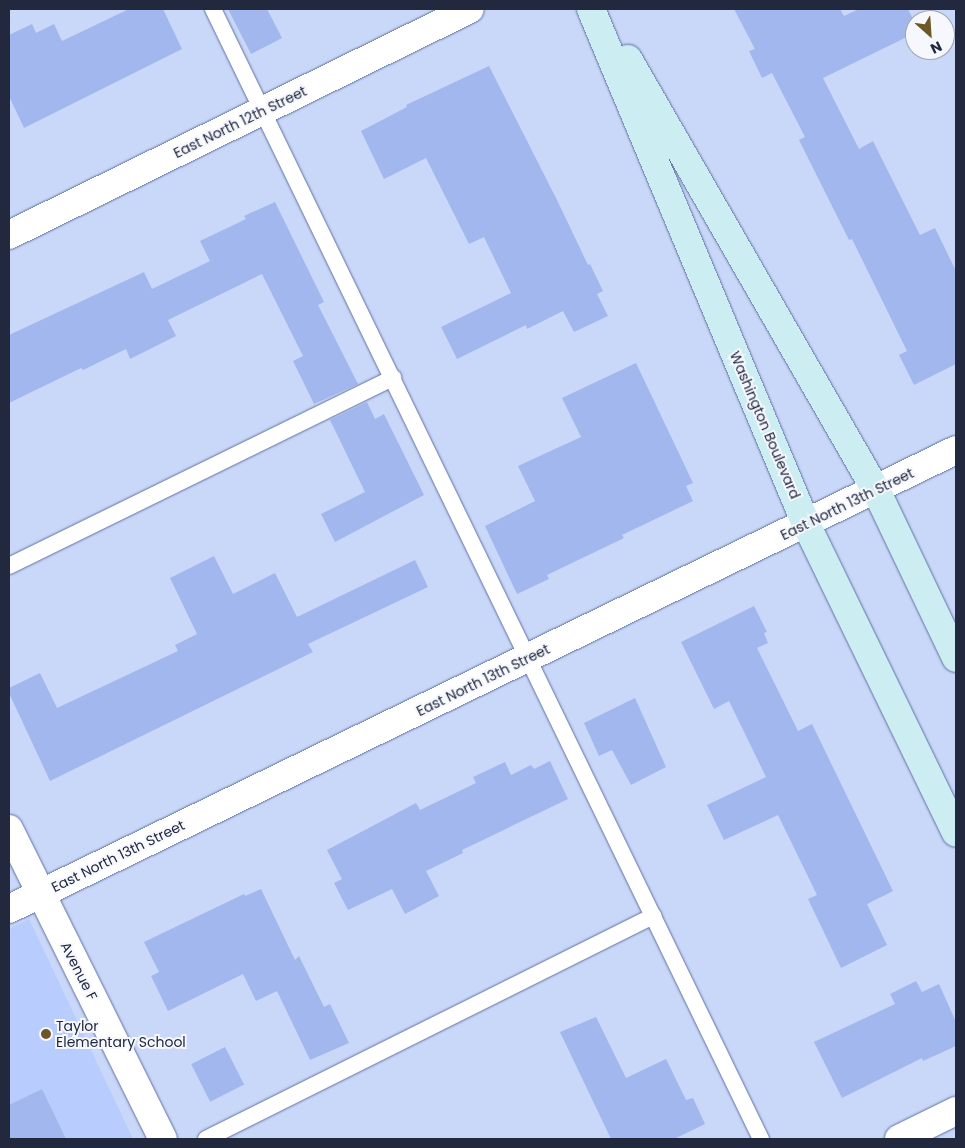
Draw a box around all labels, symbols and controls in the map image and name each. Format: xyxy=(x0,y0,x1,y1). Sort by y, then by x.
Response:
north arrow xyxy=(905,10,955,60)
text: N xyxy=(927,36,945,59)
street label: East North 12th Street xyxy=(171,82,309,162)
street label: Washington Boulevard xyxy=(726,349,804,501)
street label: East North 13th Street xyxy=(778,464,916,544)
street label: East North 13th Street xyxy=(414,640,552,720)
street label: East North 13th Street xyxy=(49,816,187,896)
street label: Avenue F xyxy=(57,939,101,1003)
place label: Taylor Elementary School xyxy=(56,1018,186,1050)
marker: Taylor Elementary School xyxy=(40,1028,52,1040)

